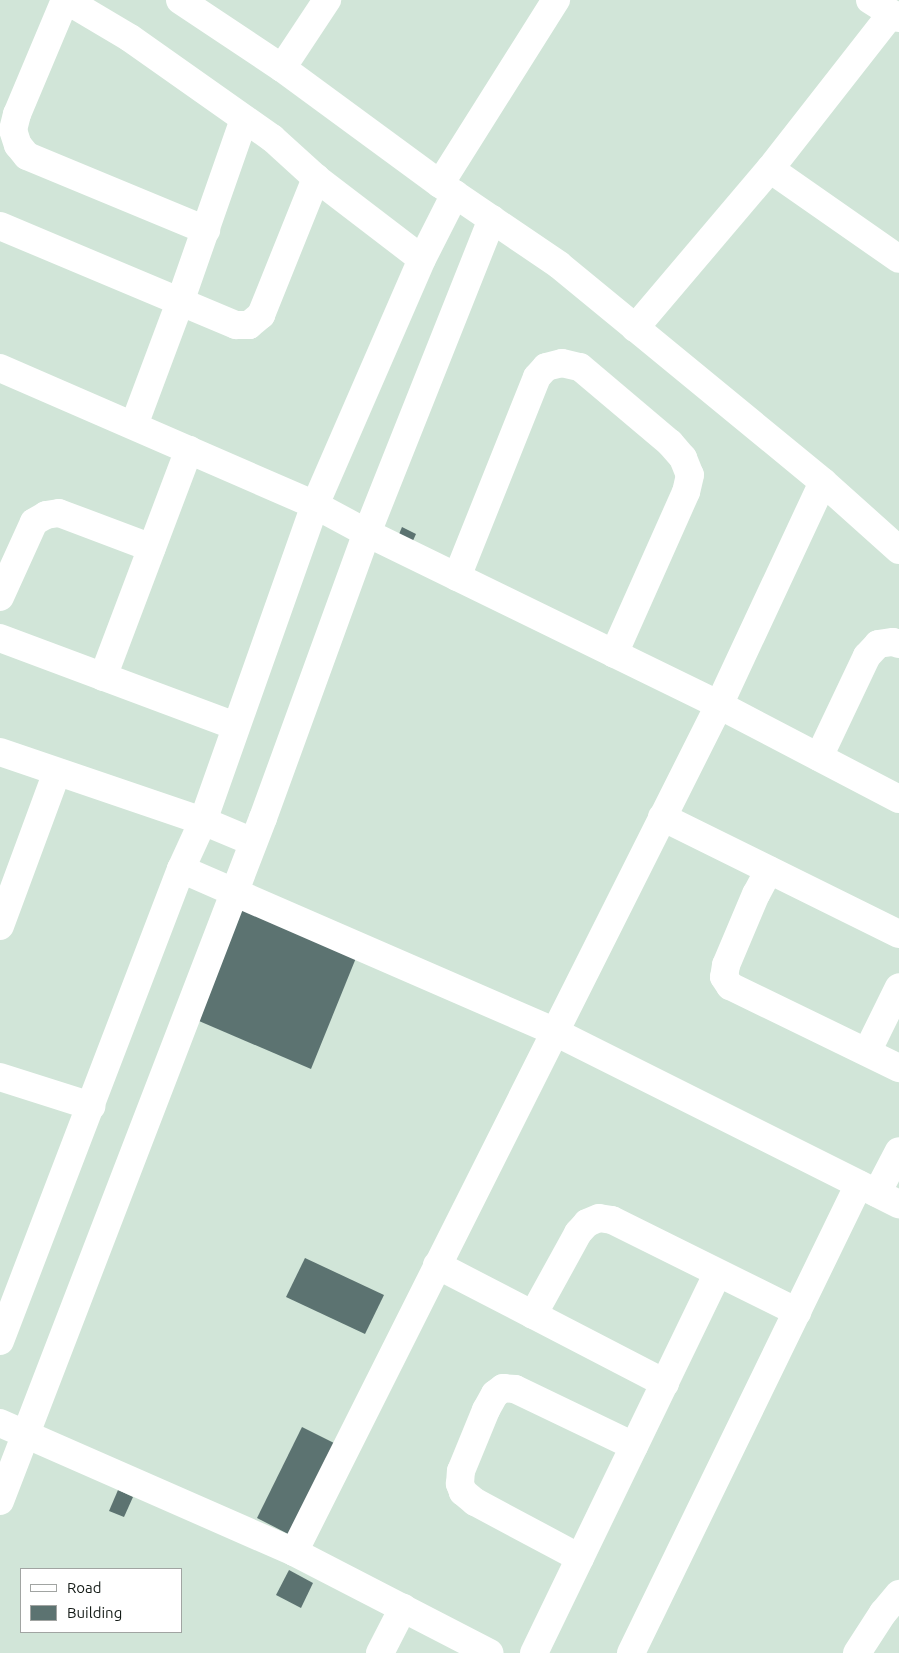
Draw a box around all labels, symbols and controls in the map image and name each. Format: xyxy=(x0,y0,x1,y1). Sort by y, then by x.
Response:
legend xyxy=(20,1568,182,1633)
text: Road xyxy=(67,1579,102,1596)
text: Building xyxy=(67,1604,122,1621)

